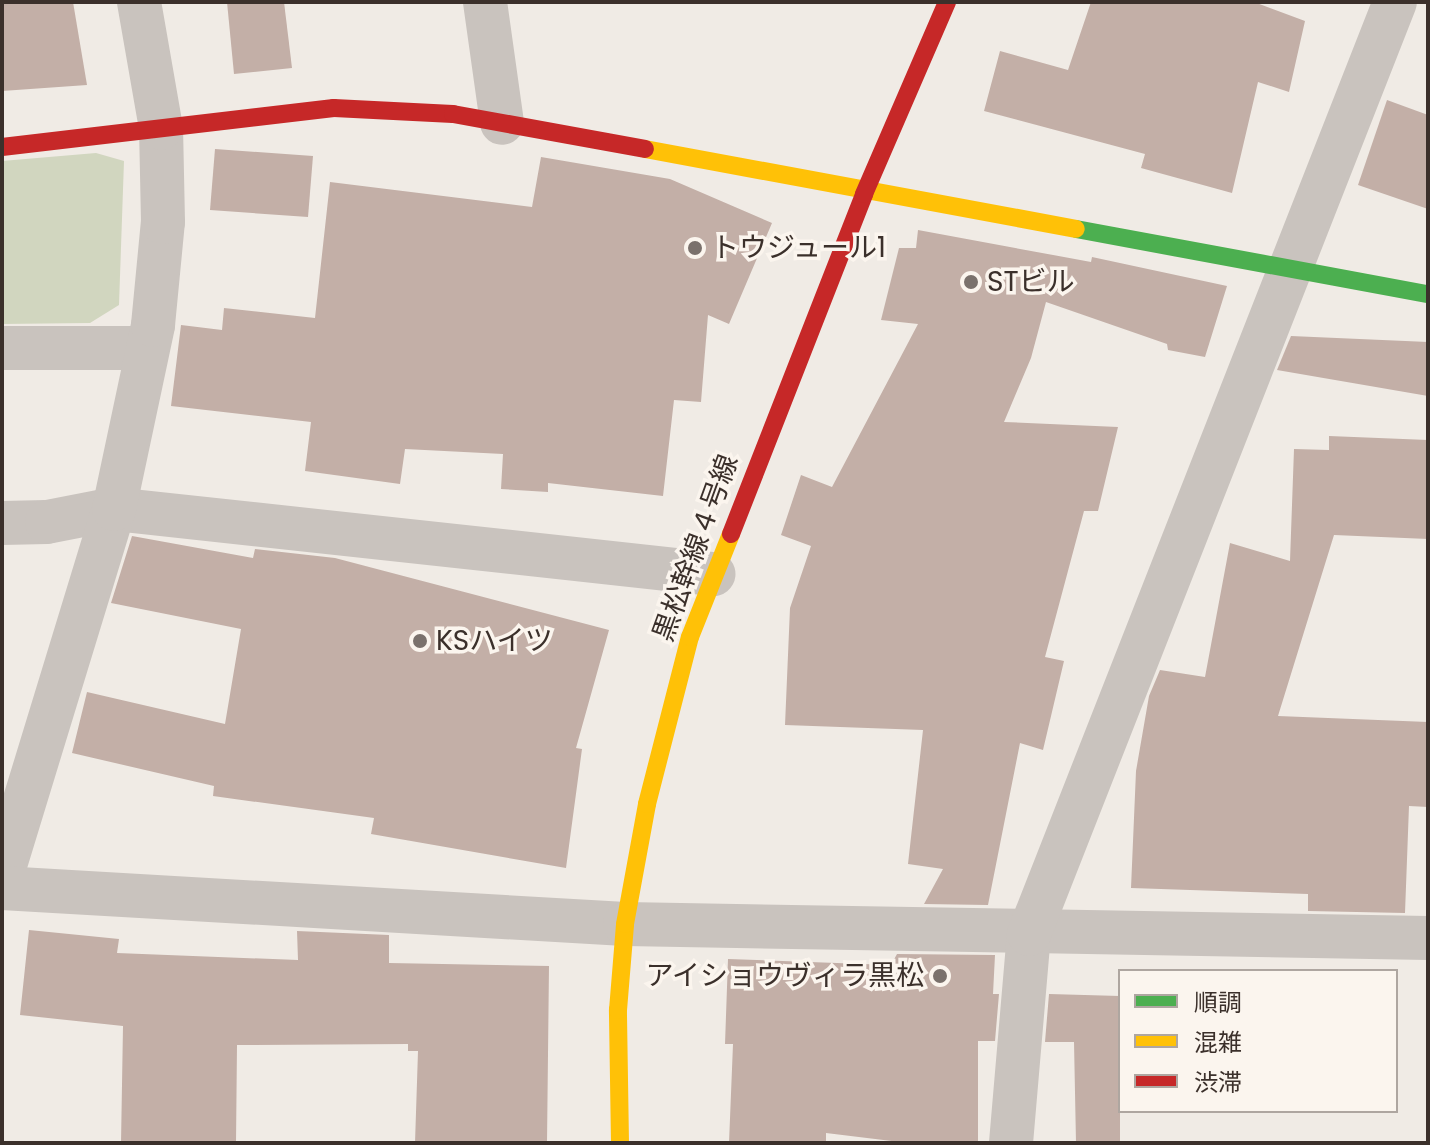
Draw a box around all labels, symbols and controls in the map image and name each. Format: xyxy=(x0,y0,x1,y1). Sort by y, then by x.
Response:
place label: トウジュール1 xyxy=(711,231,888,265)
marker: トウジュール1 xyxy=(686,239,704,257)
place label: STビル xyxy=(987,265,1075,299)
marker: STビル xyxy=(962,273,980,291)
street label: 黒松幹線４号線 xyxy=(647,450,745,646)
place label: KSハイツ xyxy=(436,624,553,658)
marker: KSハイツ xyxy=(411,632,429,650)
place label: アイショウヴィラ黒松 xyxy=(644,959,924,993)
marker: アイショウヴィラ黒松 xyxy=(931,967,949,985)
legend xyxy=(1118,969,1398,1113)
text: 順調 xyxy=(1194,986,1242,1019)
text: 混雑 xyxy=(1194,1026,1242,1059)
text: 渋滞 xyxy=(1194,1066,1242,1099)

